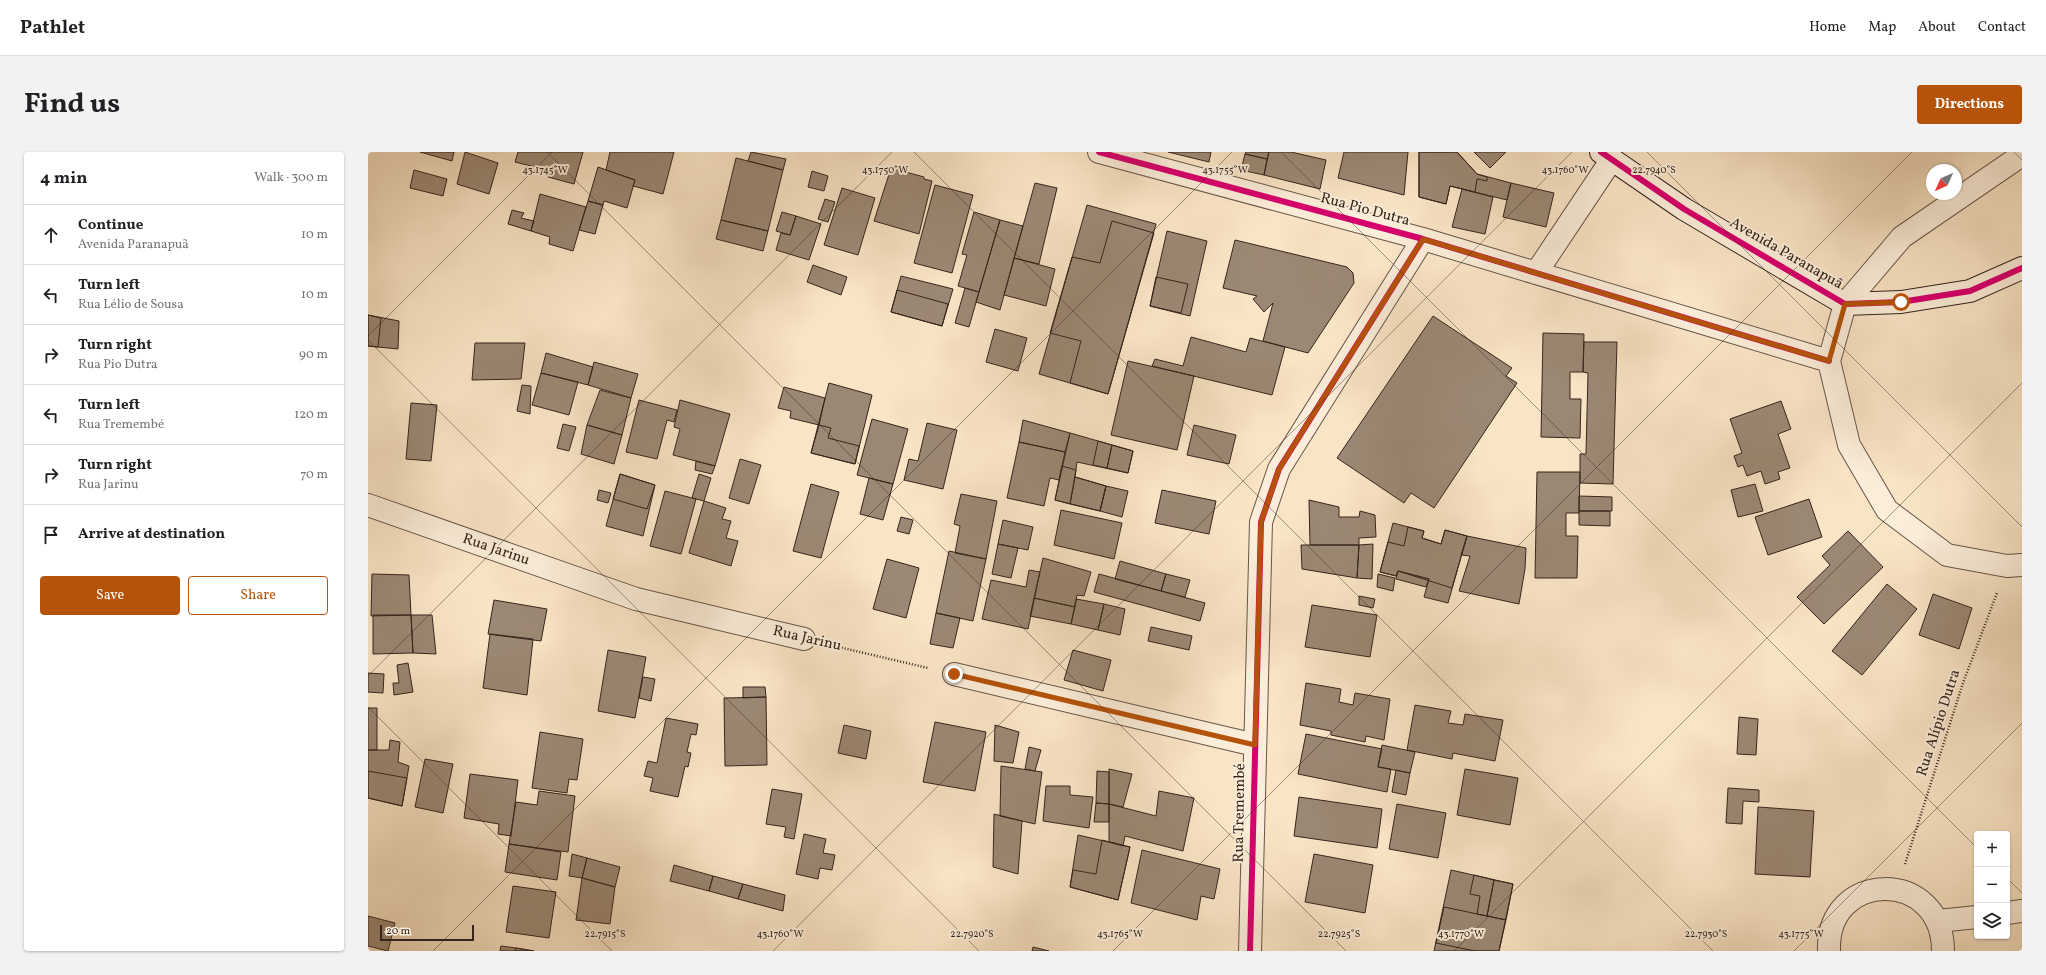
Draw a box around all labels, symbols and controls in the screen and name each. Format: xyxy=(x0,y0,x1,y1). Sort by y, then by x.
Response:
text: Pathlet xyxy=(20,15,85,41)
text: Home xyxy=(1809,18,1846,37)
text: Map xyxy=(1868,18,1896,37)
text: About xyxy=(1918,18,1956,37)
text: Contact xyxy=(1978,18,2026,37)
text: Find us xyxy=(24,85,120,124)
button: Directions xyxy=(1917,85,2022,124)
text: 43.1745°W xyxy=(522,163,568,177)
text: 43.1750°W xyxy=(862,163,908,177)
text: 43.1755°W xyxy=(1202,163,1248,177)
text: 43.1760°W xyxy=(1542,163,1588,177)
text: 22.7940°S xyxy=(1632,163,1676,177)
north arrow xyxy=(1926,164,1962,200)
text: 4 min xyxy=(40,167,87,190)
text: Walk · 300 m xyxy=(254,169,328,187)
street label: Rua Pio Dutra xyxy=(1318,188,1412,232)
street label: Avenida Paranapuã xyxy=(1725,213,1847,295)
text: Continue xyxy=(78,215,143,236)
icon: ahead xyxy=(40,224,62,246)
text: 10 m xyxy=(301,226,328,244)
text: Avenida Paranapuã xyxy=(78,236,189,254)
text: Turn left xyxy=(78,275,140,296)
icon: left xyxy=(40,284,62,306)
text: 10 m xyxy=(301,286,328,304)
route start xyxy=(1892,293,1910,311)
text: Rua Lélio de Sousa xyxy=(78,296,184,314)
text: Turn right xyxy=(78,335,152,356)
icon: right xyxy=(40,344,62,366)
text: 90 m xyxy=(299,346,328,364)
text: Rua Pio Dutra xyxy=(78,356,158,374)
text: Turn left xyxy=(78,395,140,416)
icon: left xyxy=(40,404,62,426)
text: 120 m xyxy=(294,406,328,424)
text: Rua Tremembé xyxy=(78,416,164,434)
text: Turn right xyxy=(78,455,152,476)
icon: right xyxy=(40,464,62,486)
text: 70 m xyxy=(300,466,328,484)
text: Rua Jarinu xyxy=(78,476,139,494)
icon: arrive xyxy=(40,524,62,546)
text: Arrive at destination xyxy=(78,524,225,545)
street label: Rua Jarinu xyxy=(460,529,532,571)
button: Save xyxy=(40,576,180,615)
button: Share xyxy=(188,576,328,615)
street label: Rua Jarinu xyxy=(771,621,843,657)
route end xyxy=(945,665,963,683)
street label: Rua Alípio Dutra xyxy=(1912,667,1966,779)
street label: Rua Tremembé xyxy=(1229,763,1251,863)
map controls xyxy=(1974,831,2010,939)
button: + xyxy=(1974,831,2010,867)
button: − xyxy=(1974,867,2010,903)
button: layers xyxy=(1974,903,2010,939)
scale bar xyxy=(380,923,474,942)
text: 20 m xyxy=(386,924,410,939)
text: 22.7915°S xyxy=(585,927,625,941)
text: 43.1760°W xyxy=(757,927,803,941)
text: 22.7920°S xyxy=(950,927,994,941)
text: 43.1765°W xyxy=(1097,927,1143,941)
text: 22.7925°S xyxy=(1318,927,1360,941)
text: 43.1770°W xyxy=(1438,927,1484,941)
text: 22.7930°S xyxy=(1685,927,1727,941)
text: 43.1775°W xyxy=(1778,927,1824,941)

